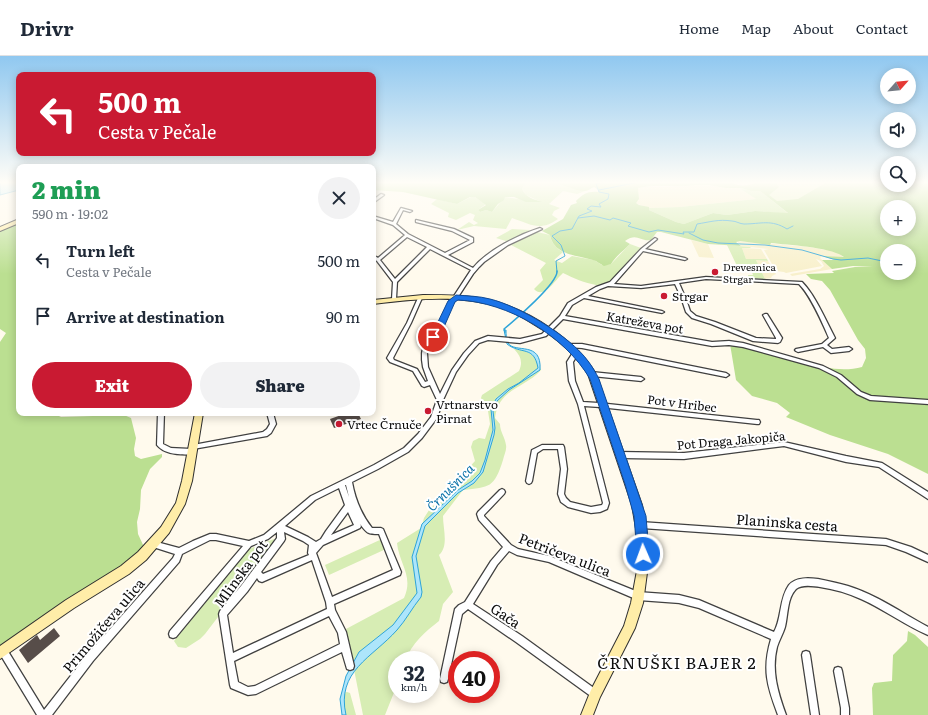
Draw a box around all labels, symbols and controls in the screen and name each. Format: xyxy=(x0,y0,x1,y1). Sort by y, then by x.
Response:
text: Drivr xyxy=(20,14,74,42)
text: Home xyxy=(679,18,719,38)
text: Map xyxy=(741,18,771,38)
text: About xyxy=(793,18,834,38)
text: Contact xyxy=(856,18,908,38)
north arrow xyxy=(880,68,916,104)
map controls xyxy=(880,68,916,280)
text: 500 m xyxy=(98,80,181,122)
icon: left xyxy=(32,88,84,140)
button: sound xyxy=(880,112,916,148)
text: Cesta v Pečale xyxy=(98,118,216,145)
button: search xyxy=(880,156,916,192)
text: 2 min xyxy=(32,171,101,206)
button: close xyxy=(318,177,360,219)
button: + xyxy=(880,200,916,236)
text: 590 m · 19:02 xyxy=(32,204,108,223)
text: Turn left xyxy=(66,239,135,262)
button: − xyxy=(880,244,916,280)
icon: left xyxy=(32,249,54,271)
text: 500 m xyxy=(317,249,360,272)
place label: Drevesnica Strgar xyxy=(723,259,776,286)
text: Cesta v Pečale xyxy=(66,262,151,281)
marker: Drevesnica Strgar xyxy=(710,267,720,277)
place label: Strgar xyxy=(672,287,708,305)
marker: Strgar xyxy=(659,291,669,301)
icon: arrive xyxy=(32,305,54,327)
text: Arrive at destination xyxy=(66,305,225,328)
text: 90 m xyxy=(326,305,360,328)
street label: Katreževa pot xyxy=(605,306,685,338)
pin xyxy=(416,320,450,354)
icon: arrive xyxy=(422,326,444,348)
button: Exit xyxy=(32,362,192,408)
button: Share xyxy=(200,362,360,408)
street label: Pot v Hribec xyxy=(646,390,718,416)
place label: Vrtnarstvo Pirnat xyxy=(436,395,498,427)
marker: Vrtnarstvo Pirnat xyxy=(423,406,433,416)
place label: Vrtec Črnuče xyxy=(347,415,421,433)
marker: Vrtec Črnuče xyxy=(334,419,344,429)
street label: Pot Draga Jakopiča xyxy=(676,426,786,454)
water label: Črnušnica xyxy=(422,459,478,515)
street label: Planinska cesta xyxy=(735,508,839,536)
street label: Petričeva ulica xyxy=(516,527,614,581)
position arrow xyxy=(622,533,664,575)
street label: Mlinska pot xyxy=(208,535,272,611)
street label: Primožičeva ulica xyxy=(57,573,149,677)
street label: Gača xyxy=(487,598,525,633)
district label: ČRNUŠKI BAJER 2 xyxy=(597,650,757,674)
speed limit sign: 40 xyxy=(448,651,500,703)
text: 32 xyxy=(403,657,425,687)
text: km/h xyxy=(401,679,427,694)

